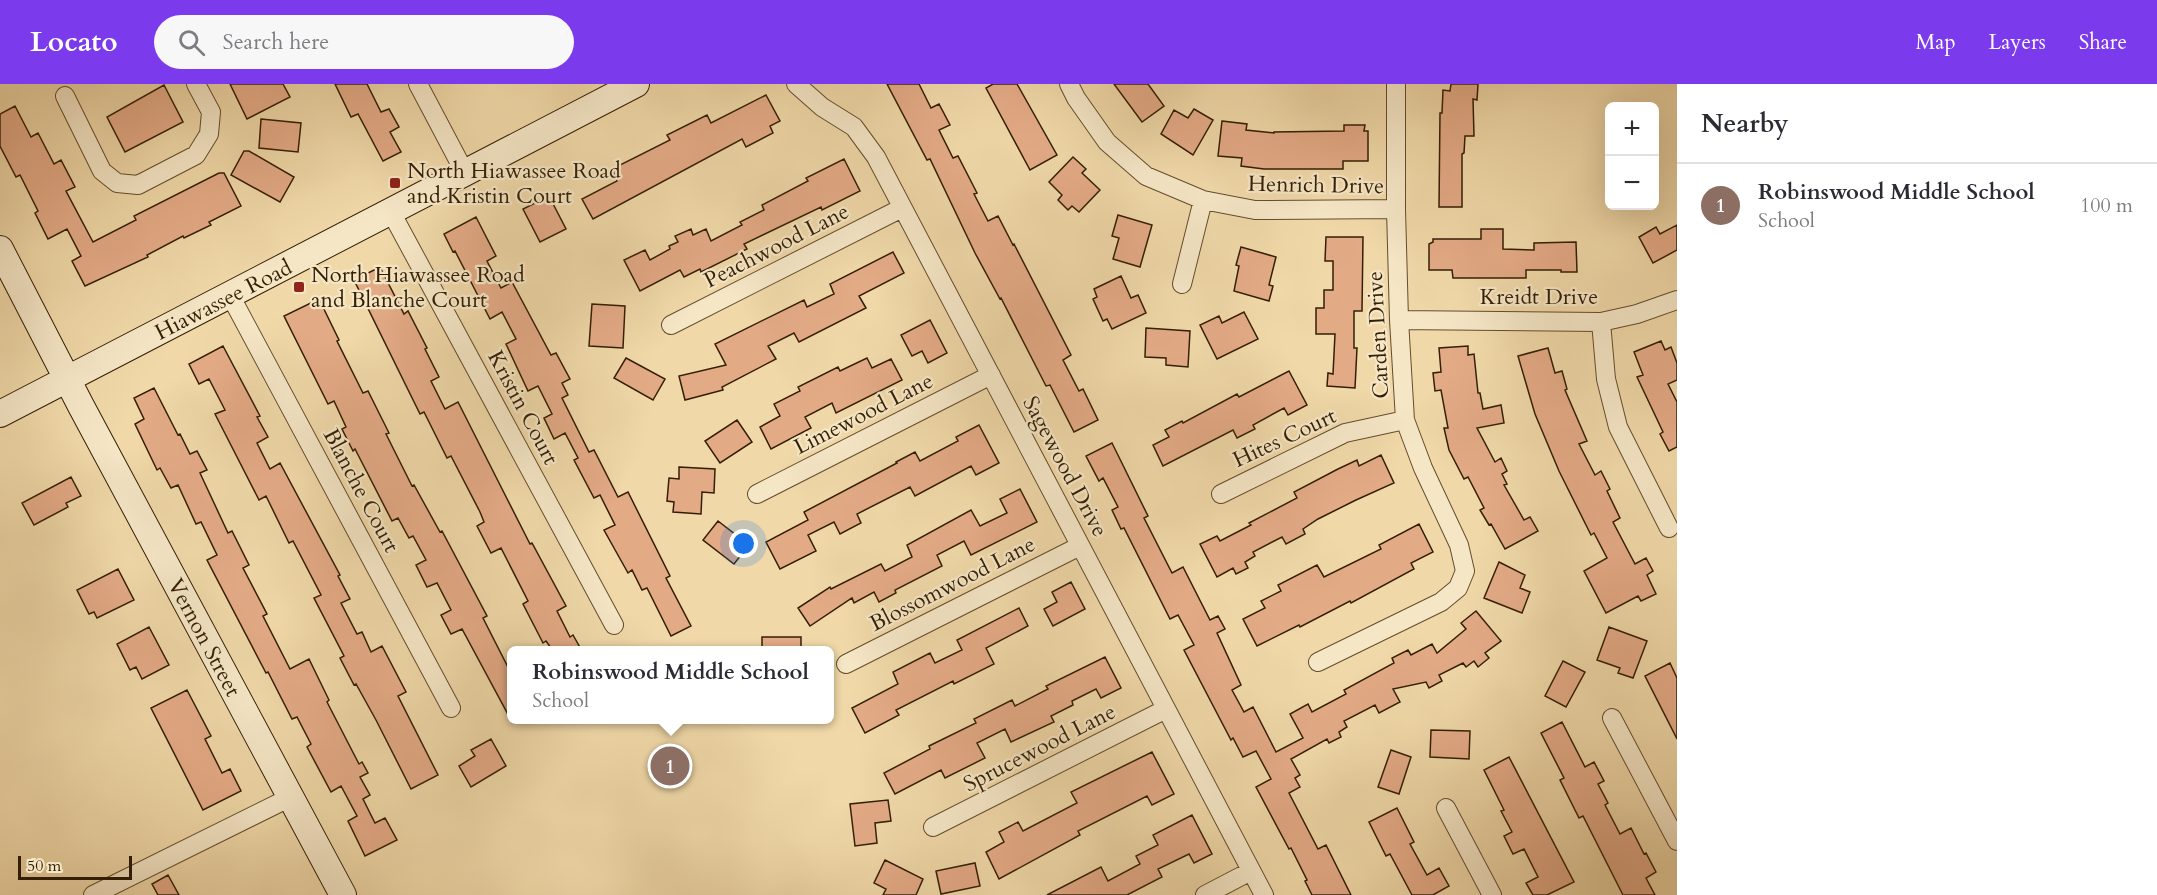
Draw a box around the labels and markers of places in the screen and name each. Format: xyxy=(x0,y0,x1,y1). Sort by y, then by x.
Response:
place label: North Hiawassee Road and Kristin Court xyxy=(407,156,621,211)
marker: North Hiawassee Road and Kristin Court xyxy=(388,176,402,190)
place label: North Hiawassee Road and Blanche Court xyxy=(311,260,525,315)
marker: North Hiawassee Road and Blanche Court xyxy=(292,280,306,294)
pin: 1 xyxy=(650,744,690,788)

